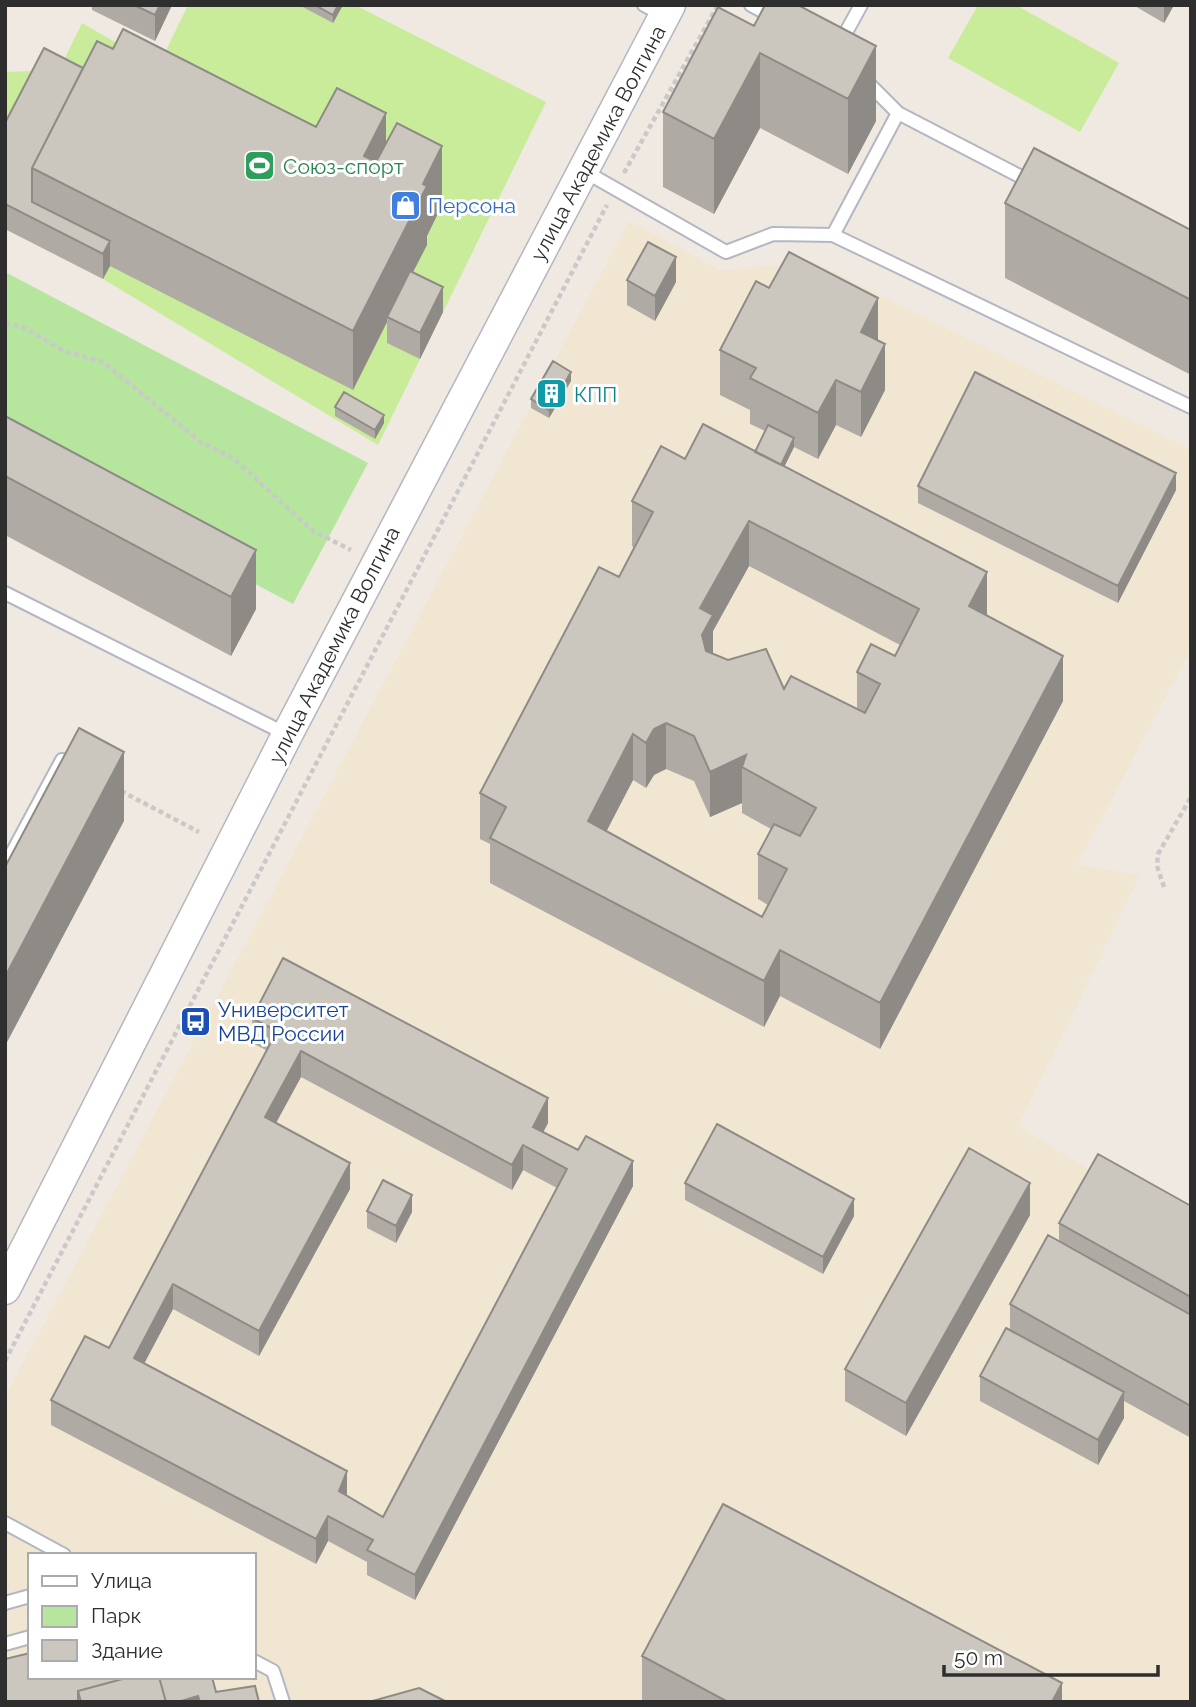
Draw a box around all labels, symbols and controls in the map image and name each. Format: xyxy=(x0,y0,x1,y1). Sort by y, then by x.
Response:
street label: улица Академика Волгина xyxy=(525,21,671,265)
sports icon: Союз-спорт xyxy=(243,149,277,183)
place label: Союз-спорт xyxy=(283,154,404,179)
shop icon: Персона xyxy=(388,188,422,222)
place label: Персона xyxy=(428,193,516,218)
building icon: КПП xyxy=(534,377,568,411)
place label: КПП xyxy=(574,382,617,407)
street label: улица Академика Волгина xyxy=(263,522,405,768)
place label: Университет МВД России xyxy=(218,997,349,1046)
bus stop icon: Университет МВД России xyxy=(178,1004,212,1038)
legend xyxy=(28,1553,256,1679)
text: Улица xyxy=(91,1568,152,1593)
text: Парк xyxy=(91,1603,141,1628)
scale bar xyxy=(944,1634,1158,1678)
text: Здание xyxy=(91,1638,163,1663)
text: 50 m xyxy=(954,1645,1003,1670)

